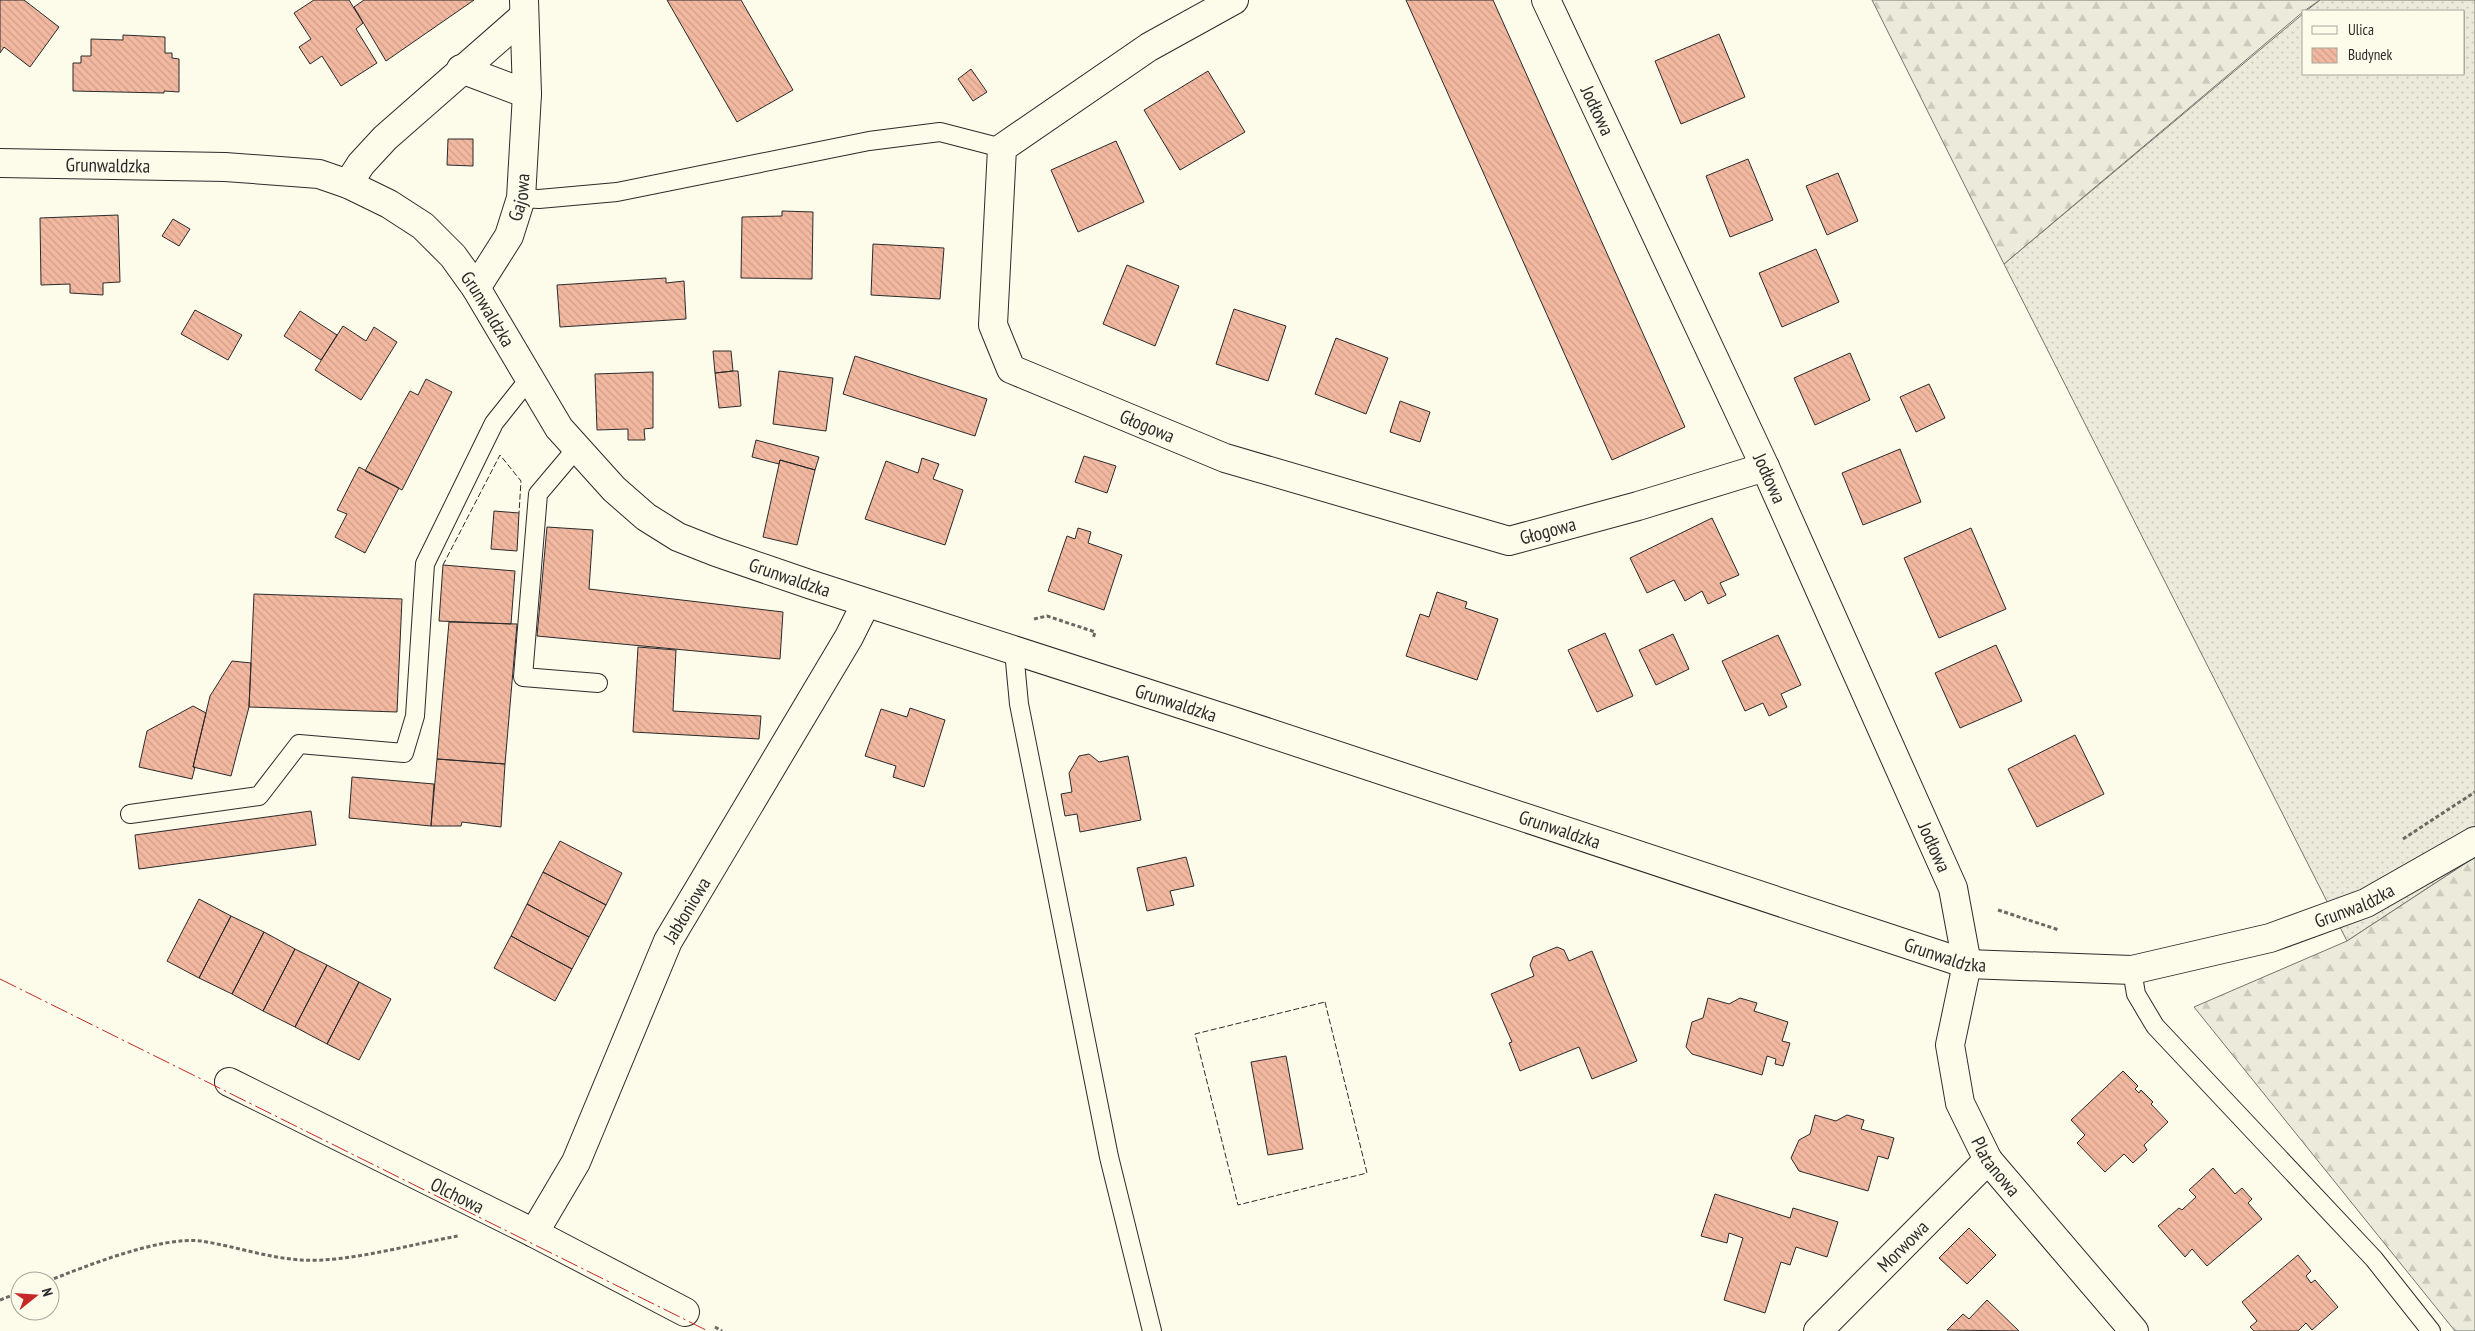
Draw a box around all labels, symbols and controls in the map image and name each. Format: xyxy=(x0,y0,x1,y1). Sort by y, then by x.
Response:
legend xyxy=(2302,10,2465,75)
text: Ulica xyxy=(2348,20,2374,39)
text: Budynek xyxy=(2348,45,2392,64)
street label: Jodłowa xyxy=(1575,81,1620,139)
street label: Grunwaldzka xyxy=(66,152,150,178)
street label: Gajowa xyxy=(503,173,534,224)
street label: Grunwaldzka xyxy=(456,266,520,351)
street label: Głogowa xyxy=(1116,404,1178,448)
street label: Jodłowa xyxy=(1748,448,1792,507)
street label: Głogowa xyxy=(1517,511,1578,550)
street label: Grunwaldzka xyxy=(746,552,834,602)
street label: Grunwaldzka xyxy=(1132,678,1220,727)
street label: Grunwaldzka xyxy=(1516,804,1604,854)
street label: Jodłowa xyxy=(1913,817,1956,876)
street label: Jabłoniowa xyxy=(657,873,715,948)
street label: Grunwaldzka xyxy=(2311,878,2398,933)
street label: Grunwaldzka xyxy=(1901,932,1987,977)
street label: Platanowa xyxy=(1966,1133,2026,1201)
street label: Olchowa xyxy=(427,1172,488,1219)
street label: Morwowa xyxy=(1872,1215,1933,1277)
north arrow xyxy=(10,1271,60,1321)
text: N xyxy=(38,1286,57,1298)

